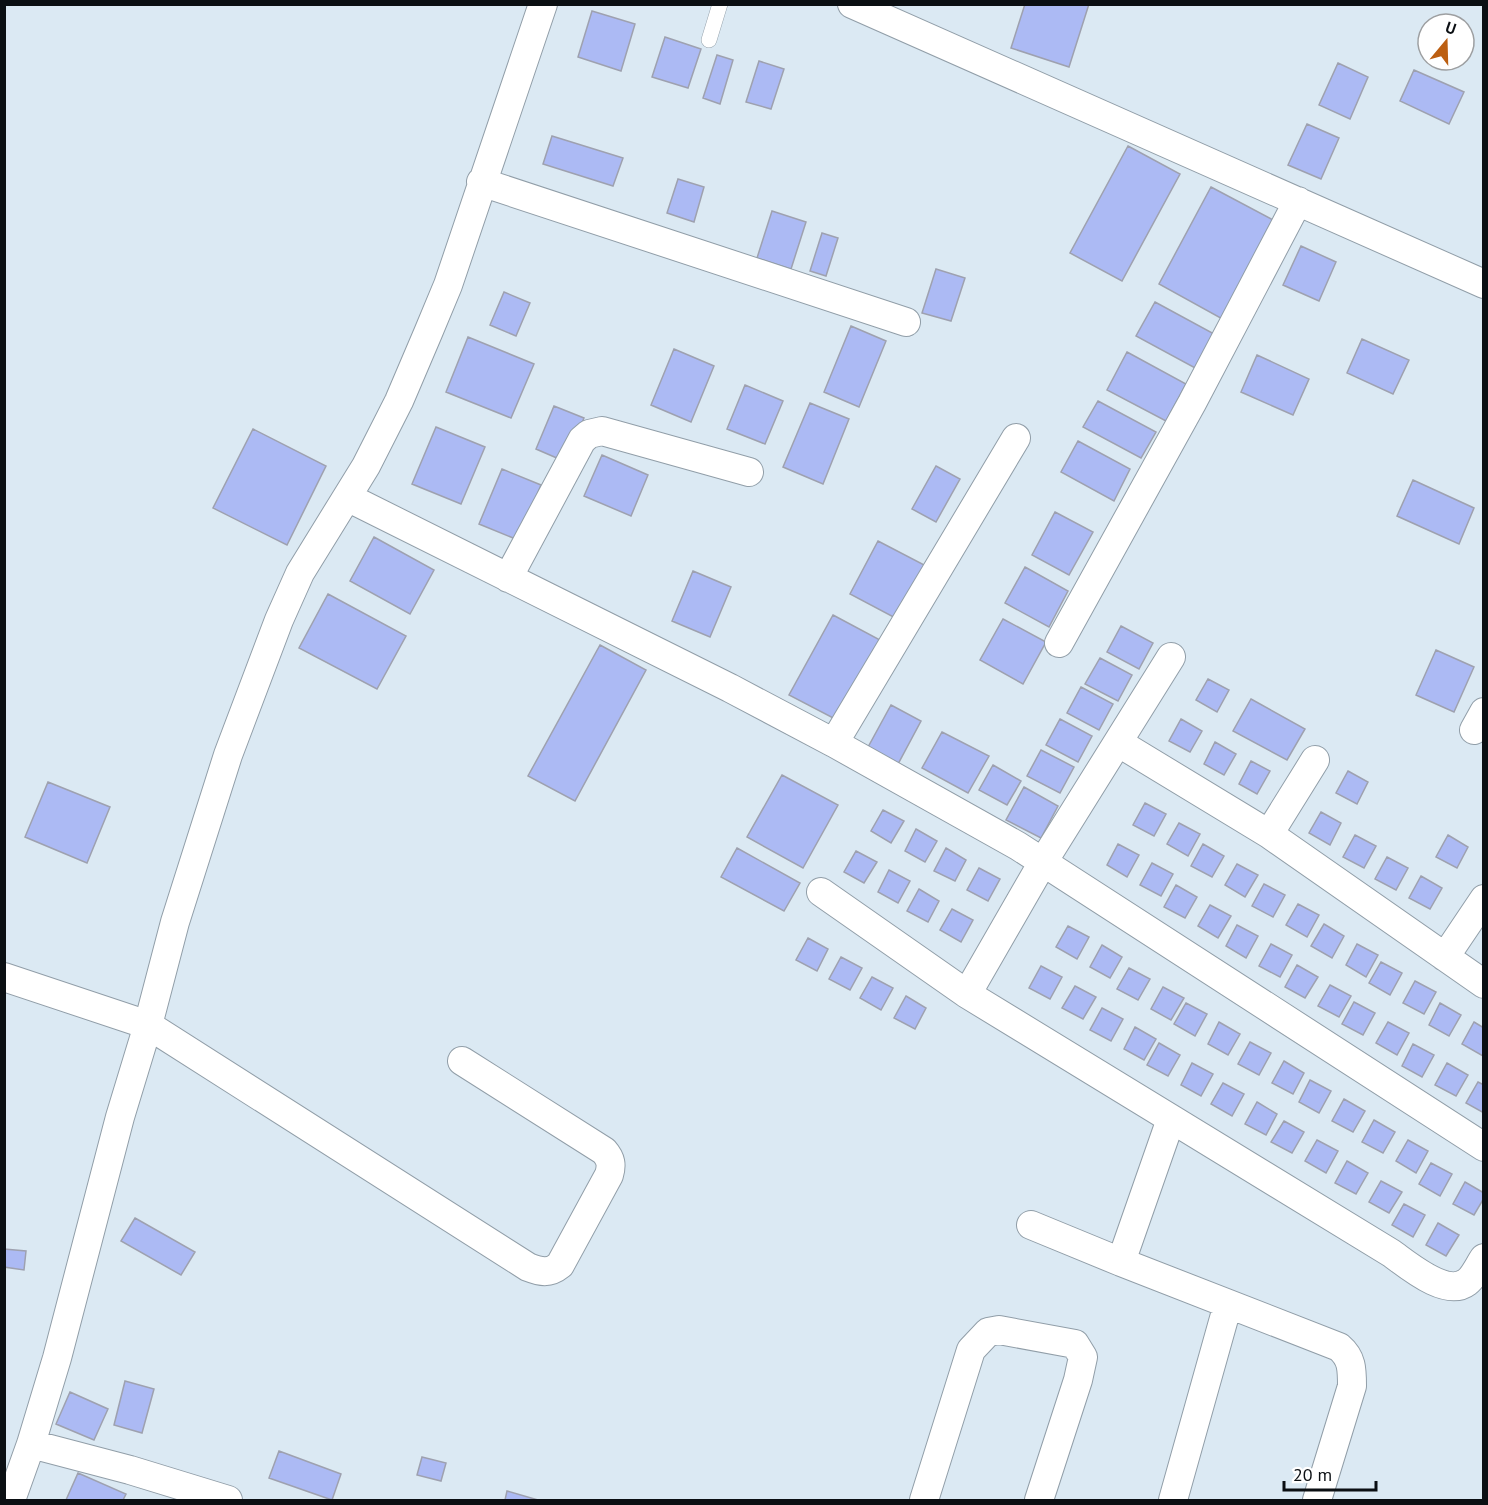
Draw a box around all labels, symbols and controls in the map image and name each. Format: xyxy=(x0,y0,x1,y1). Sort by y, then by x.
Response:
north arrow xyxy=(1416,12,1476,72)
text: U xyxy=(1443,17,1459,39)
scale bar xyxy=(1284,1454,1376,1492)
text: 20 m xyxy=(1293,1463,1332,1486)

